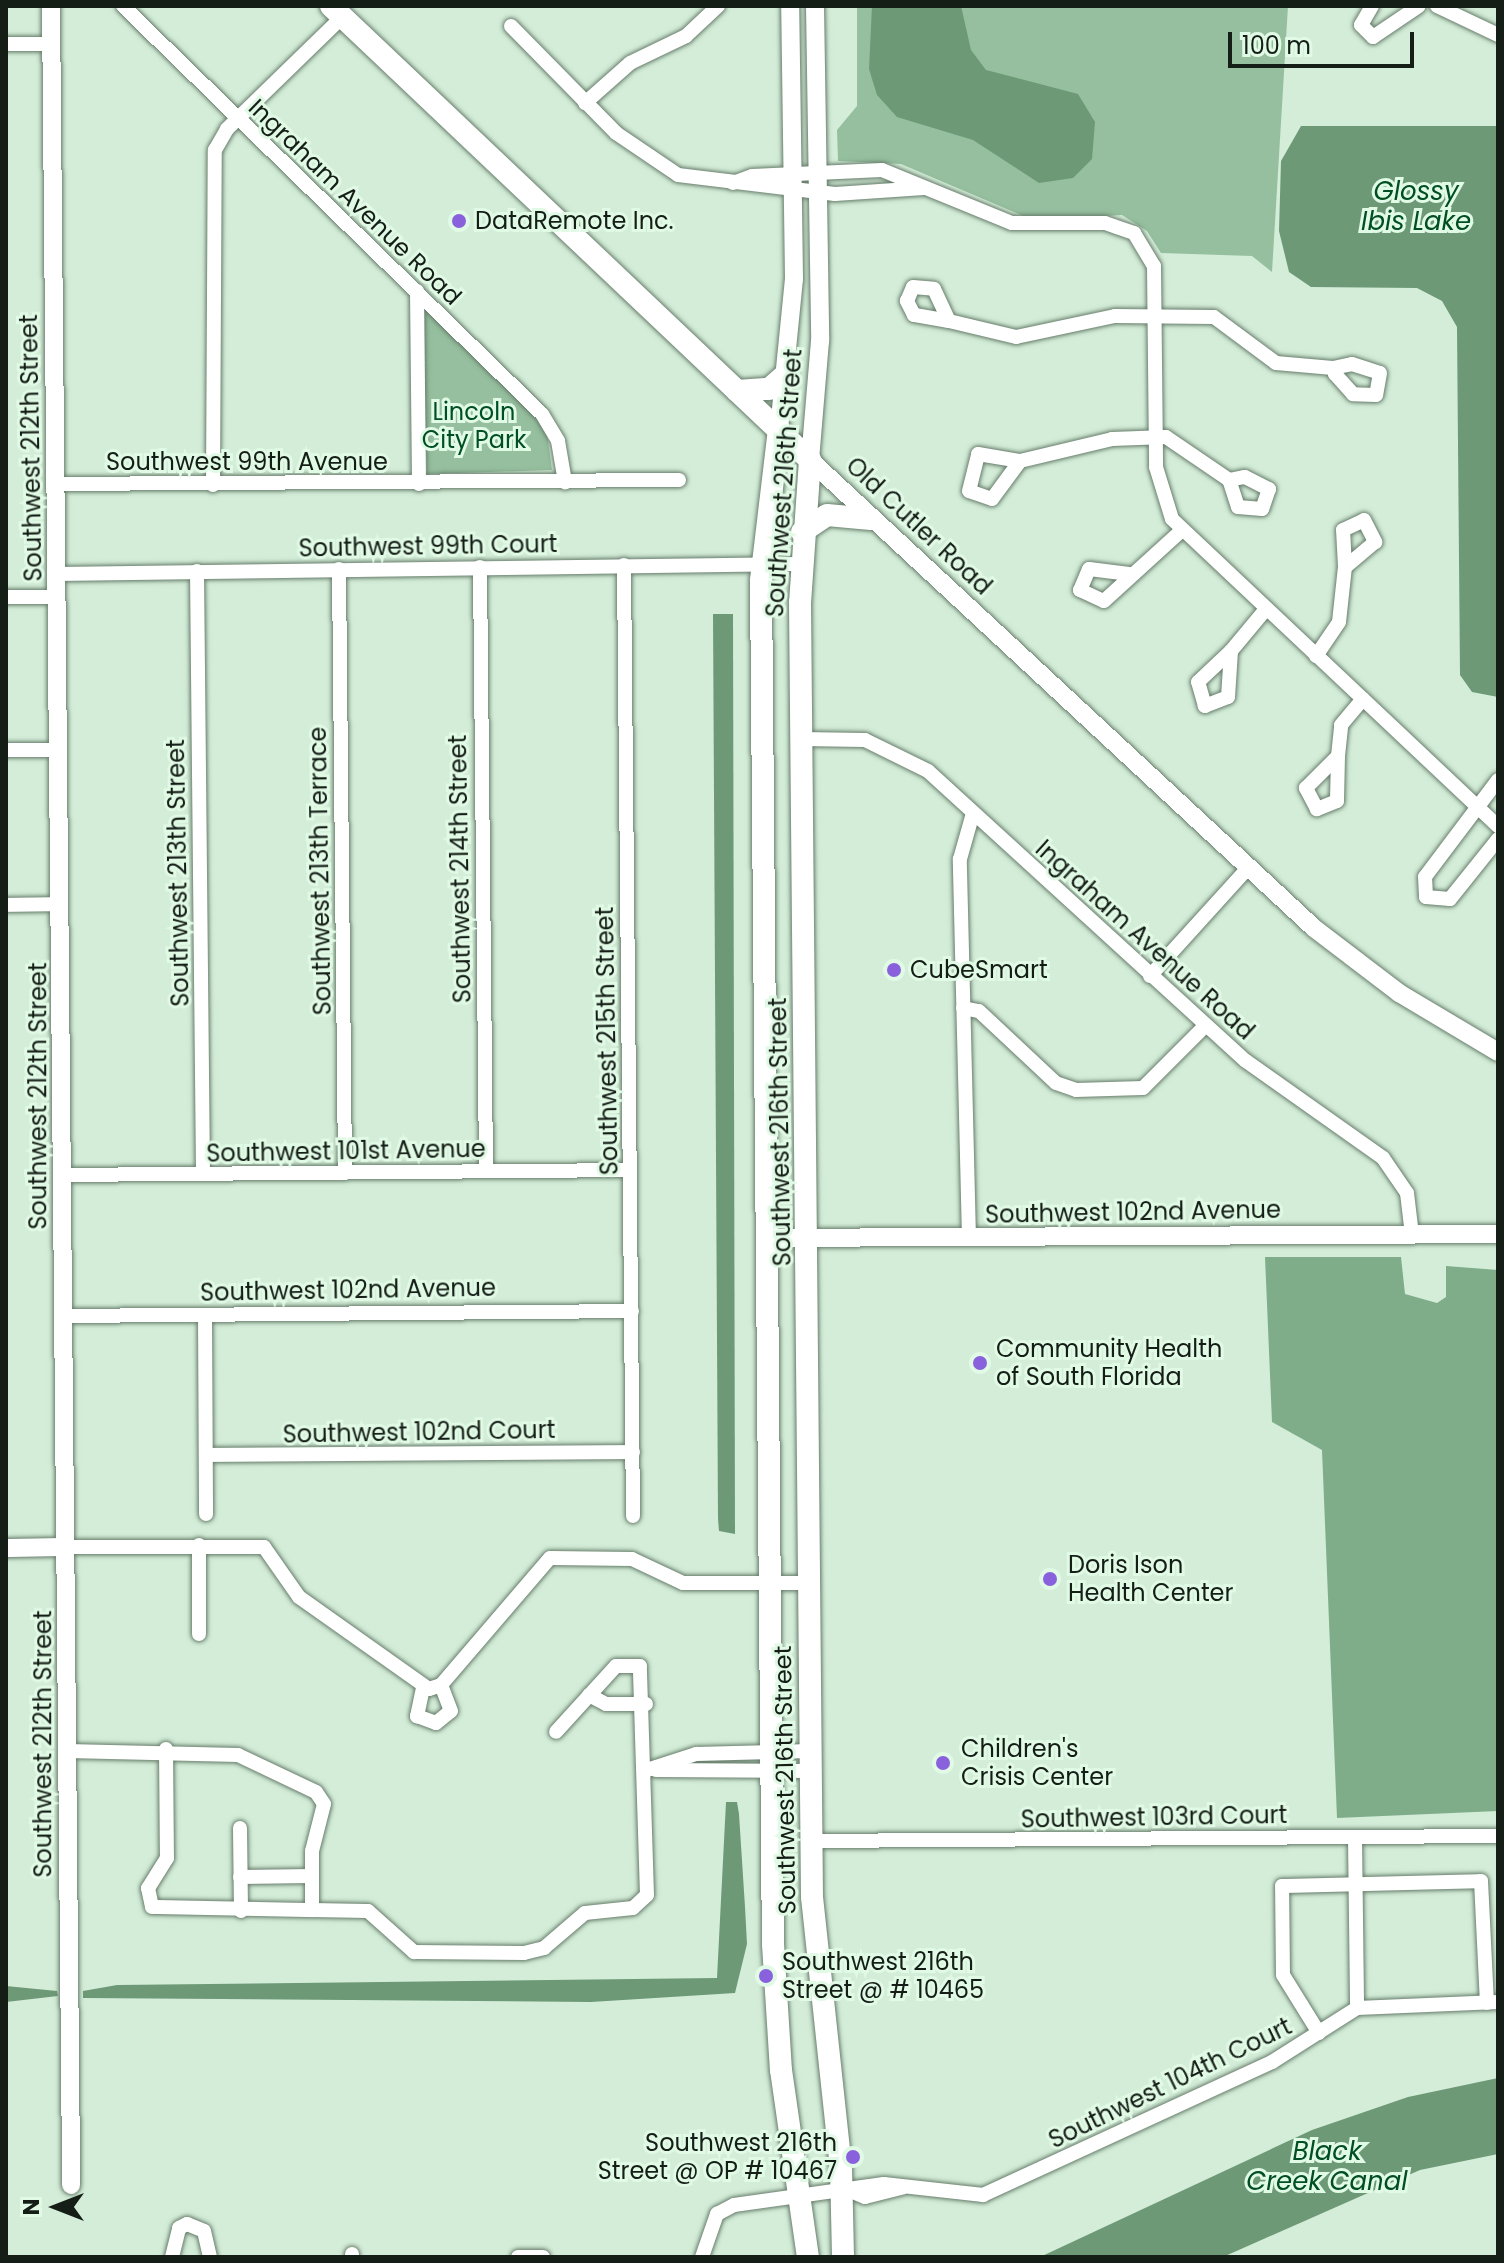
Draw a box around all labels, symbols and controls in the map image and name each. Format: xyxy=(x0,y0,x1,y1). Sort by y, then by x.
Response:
scale bar xyxy=(1232,16,1418,66)
text: 100 m xyxy=(1242,29,1311,62)
street label: Ingraham Avenue Road xyxy=(243,93,467,311)
water label: Glossy Ibis Lake xyxy=(1361,176,1471,238)
place label: DataRemote Inc. xyxy=(475,207,674,235)
marker: DataRemote Inc. xyxy=(450,212,468,230)
street label: Southwest 212th Street xyxy=(14,314,48,582)
street label: Southwest 216th Street xyxy=(760,348,808,618)
park label: Lincoln City Park xyxy=(422,398,526,454)
street label: Southwest 99th Avenue xyxy=(106,448,388,476)
street label: Old Cutler Road xyxy=(840,451,998,601)
street label: Southwest 99th Court xyxy=(298,529,558,563)
street label: Southwest 213th Terrace xyxy=(303,726,337,1016)
street label: Southwest 214th Street xyxy=(443,735,477,1003)
street label: Southwest 213th Street xyxy=(161,739,195,1007)
street label: Ingraham Avenue Road xyxy=(1030,834,1260,1046)
street label: Southwest 215th Street xyxy=(590,907,624,1175)
place label: CubeSmart xyxy=(910,956,1048,984)
marker: CubeSmart xyxy=(885,961,903,979)
street label: Southwest 212th Street xyxy=(24,962,52,1230)
street label: Southwest 216th Street xyxy=(763,997,797,1267)
street label: Southwest 101st Avenue xyxy=(206,1134,486,1168)
street label: Southwest 102nd Avenue xyxy=(985,1195,1281,1229)
street label: Southwest 102nd Avenue xyxy=(200,1273,496,1307)
place label: Community Health of South Florida xyxy=(996,1335,1222,1391)
marker: Community Health of South Florida xyxy=(971,1354,989,1372)
street label: Southwest 102nd Court xyxy=(282,1415,556,1449)
place label: Doris Ison Health Center xyxy=(1068,1551,1233,1607)
marker: Doris Ison Health Center xyxy=(1039,1568,1061,1590)
street label: Southwest 212th Street xyxy=(29,1610,57,1878)
street label: Southwest 216th Street xyxy=(768,1645,802,1915)
place label: Children's Crisis Center xyxy=(961,1735,1113,1791)
marker: Children's Crisis Center xyxy=(932,1752,954,1774)
street label: Southwest 103rd Court xyxy=(1020,1800,1288,1834)
place label: Southwest 216th Street @ # 10465 xyxy=(782,1948,984,2004)
marker: Southwest 216th Street @ # 10465 xyxy=(757,1967,775,1985)
street label: Southwest 104th Court xyxy=(1044,2012,1296,2154)
place label: Southwest 216th Street @ OP # 10467 xyxy=(598,2129,837,2185)
water label: Black Creek Canal xyxy=(1246,2136,1408,2198)
marker: Southwest 216th Street @ OP # 10467 xyxy=(844,2148,862,2166)
north arrow xyxy=(16,2167,96,2247)
text: N xyxy=(16,2199,47,2215)

